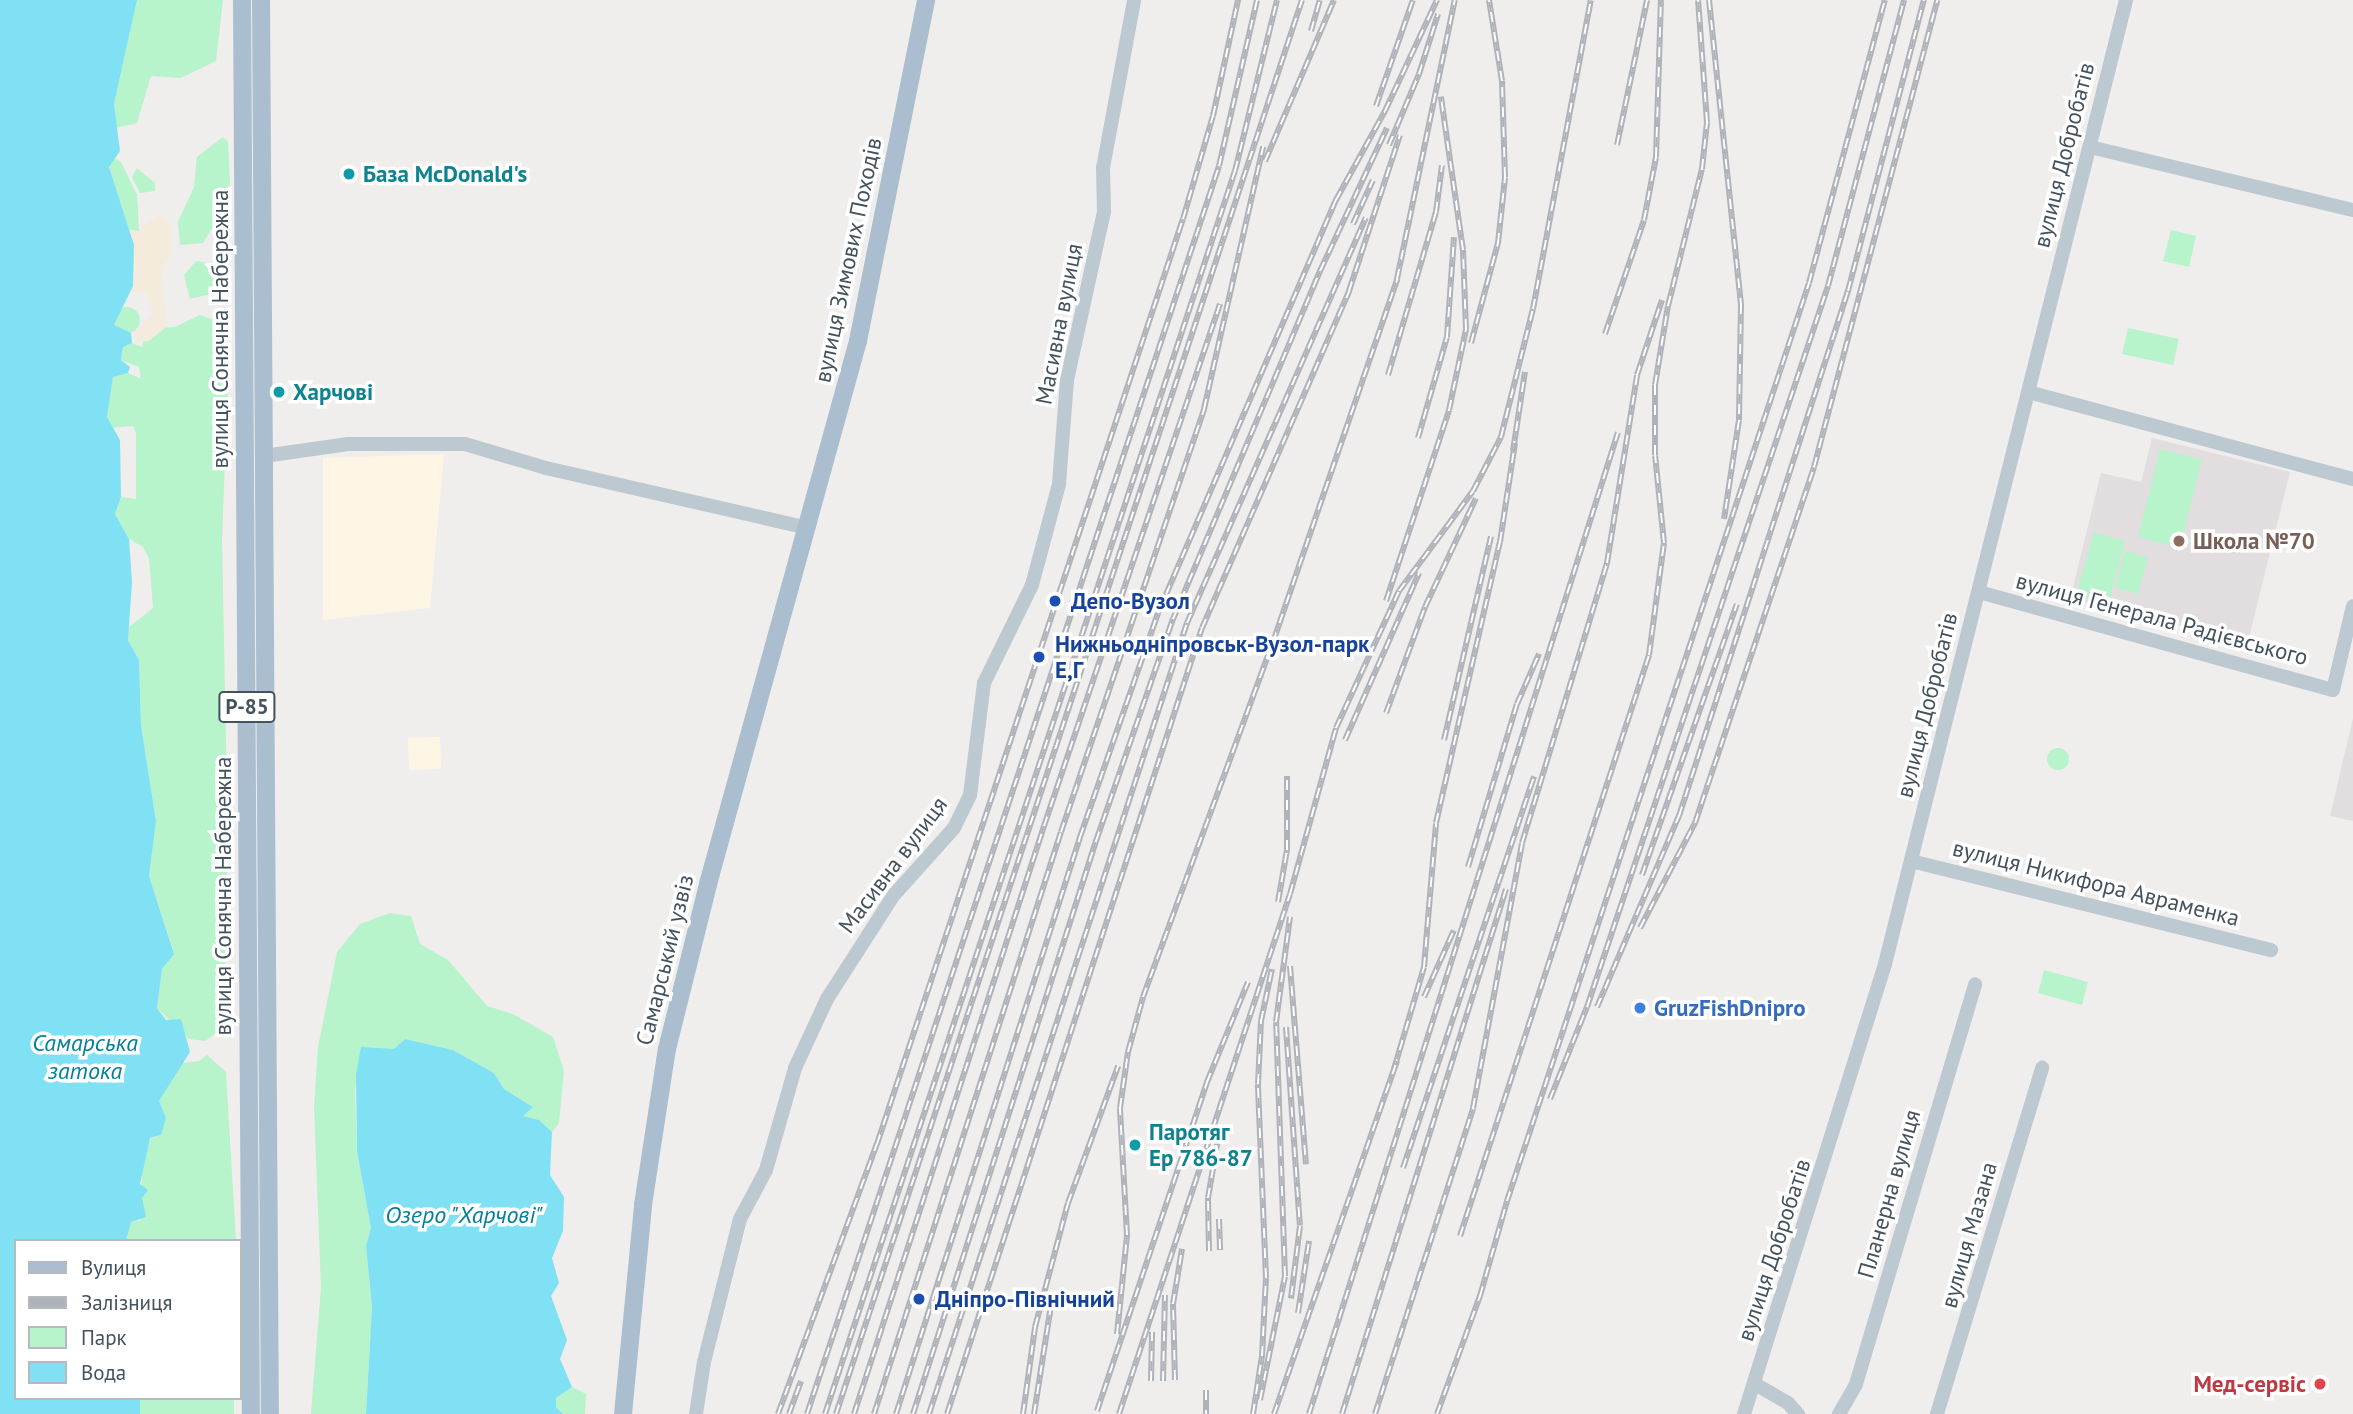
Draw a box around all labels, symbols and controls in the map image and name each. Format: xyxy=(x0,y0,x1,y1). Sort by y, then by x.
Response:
street label: вулиця Добробатів xyxy=(2028,59,2100,251)
street label: вулиця Зимових Походів xyxy=(808,135,888,385)
place label: База McDonald's xyxy=(363,160,527,188)
marker: База McDonald's xyxy=(341,166,357,182)
street label: вулиця Сонячна Набережна xyxy=(206,190,234,468)
street label: Масивна вулиця xyxy=(1030,241,1088,407)
place label: Харчові xyxy=(293,378,373,406)
marker: Харчові xyxy=(271,384,287,400)
place label: Школа №70 xyxy=(2193,527,2315,555)
marker: Школа №70 xyxy=(2171,533,2187,549)
street label: вулиця Генерала Радієвського xyxy=(2013,567,2311,671)
place label: Депо-Вузол xyxy=(1071,587,1190,615)
marker: Депо-Вузол xyxy=(1045,591,1065,611)
street label: вулиця Добробатів xyxy=(1891,609,1963,801)
place label: Нижньодніпровськ-Вузол-парк Е,Г xyxy=(1055,630,1369,684)
marker: Нижньодніпровськ-Вузол-парк Е,Г xyxy=(1029,647,1049,667)
road number: Р-85 xyxy=(217,690,277,724)
street label: вулиця Сонячна Набережна xyxy=(209,757,237,1035)
street label: Масивна вулиця xyxy=(833,791,953,939)
street label: вулиця Никифора Авраменка xyxy=(1949,834,2243,932)
street label: Самарський узвіз xyxy=(630,872,700,1048)
place label: GruzFishDnipro xyxy=(1654,994,1806,1022)
marker: GruzFishDnipro xyxy=(1632,1000,1648,1016)
water label: Самарська затока xyxy=(32,1029,138,1085)
street label: Планерна вулиця xyxy=(1852,1106,1926,1282)
place label: Паротяг Ер 786-87 xyxy=(1149,1118,1253,1172)
marker: Паротяг Ер 786-87 xyxy=(1127,1137,1143,1153)
street label: вулиця Добробатів xyxy=(1731,1155,1817,1345)
street label: вулиця Мазана xyxy=(1935,1159,2003,1311)
water label: Озеро "Харчові" xyxy=(384,1201,544,1229)
legend xyxy=(14,1239,242,1400)
text: Вулиця xyxy=(81,1254,146,1281)
place label: Дніпро-Північний xyxy=(935,1285,1115,1313)
text: Залізниця xyxy=(81,1289,173,1316)
marker: Дніпро-Північний xyxy=(909,1289,929,1309)
text: Парк xyxy=(81,1324,127,1351)
text: Вода xyxy=(81,1359,126,1386)
place label: Мед-сервіс xyxy=(2193,1370,2306,1398)
marker: Мед-сервіс xyxy=(2312,1376,2328,1392)

